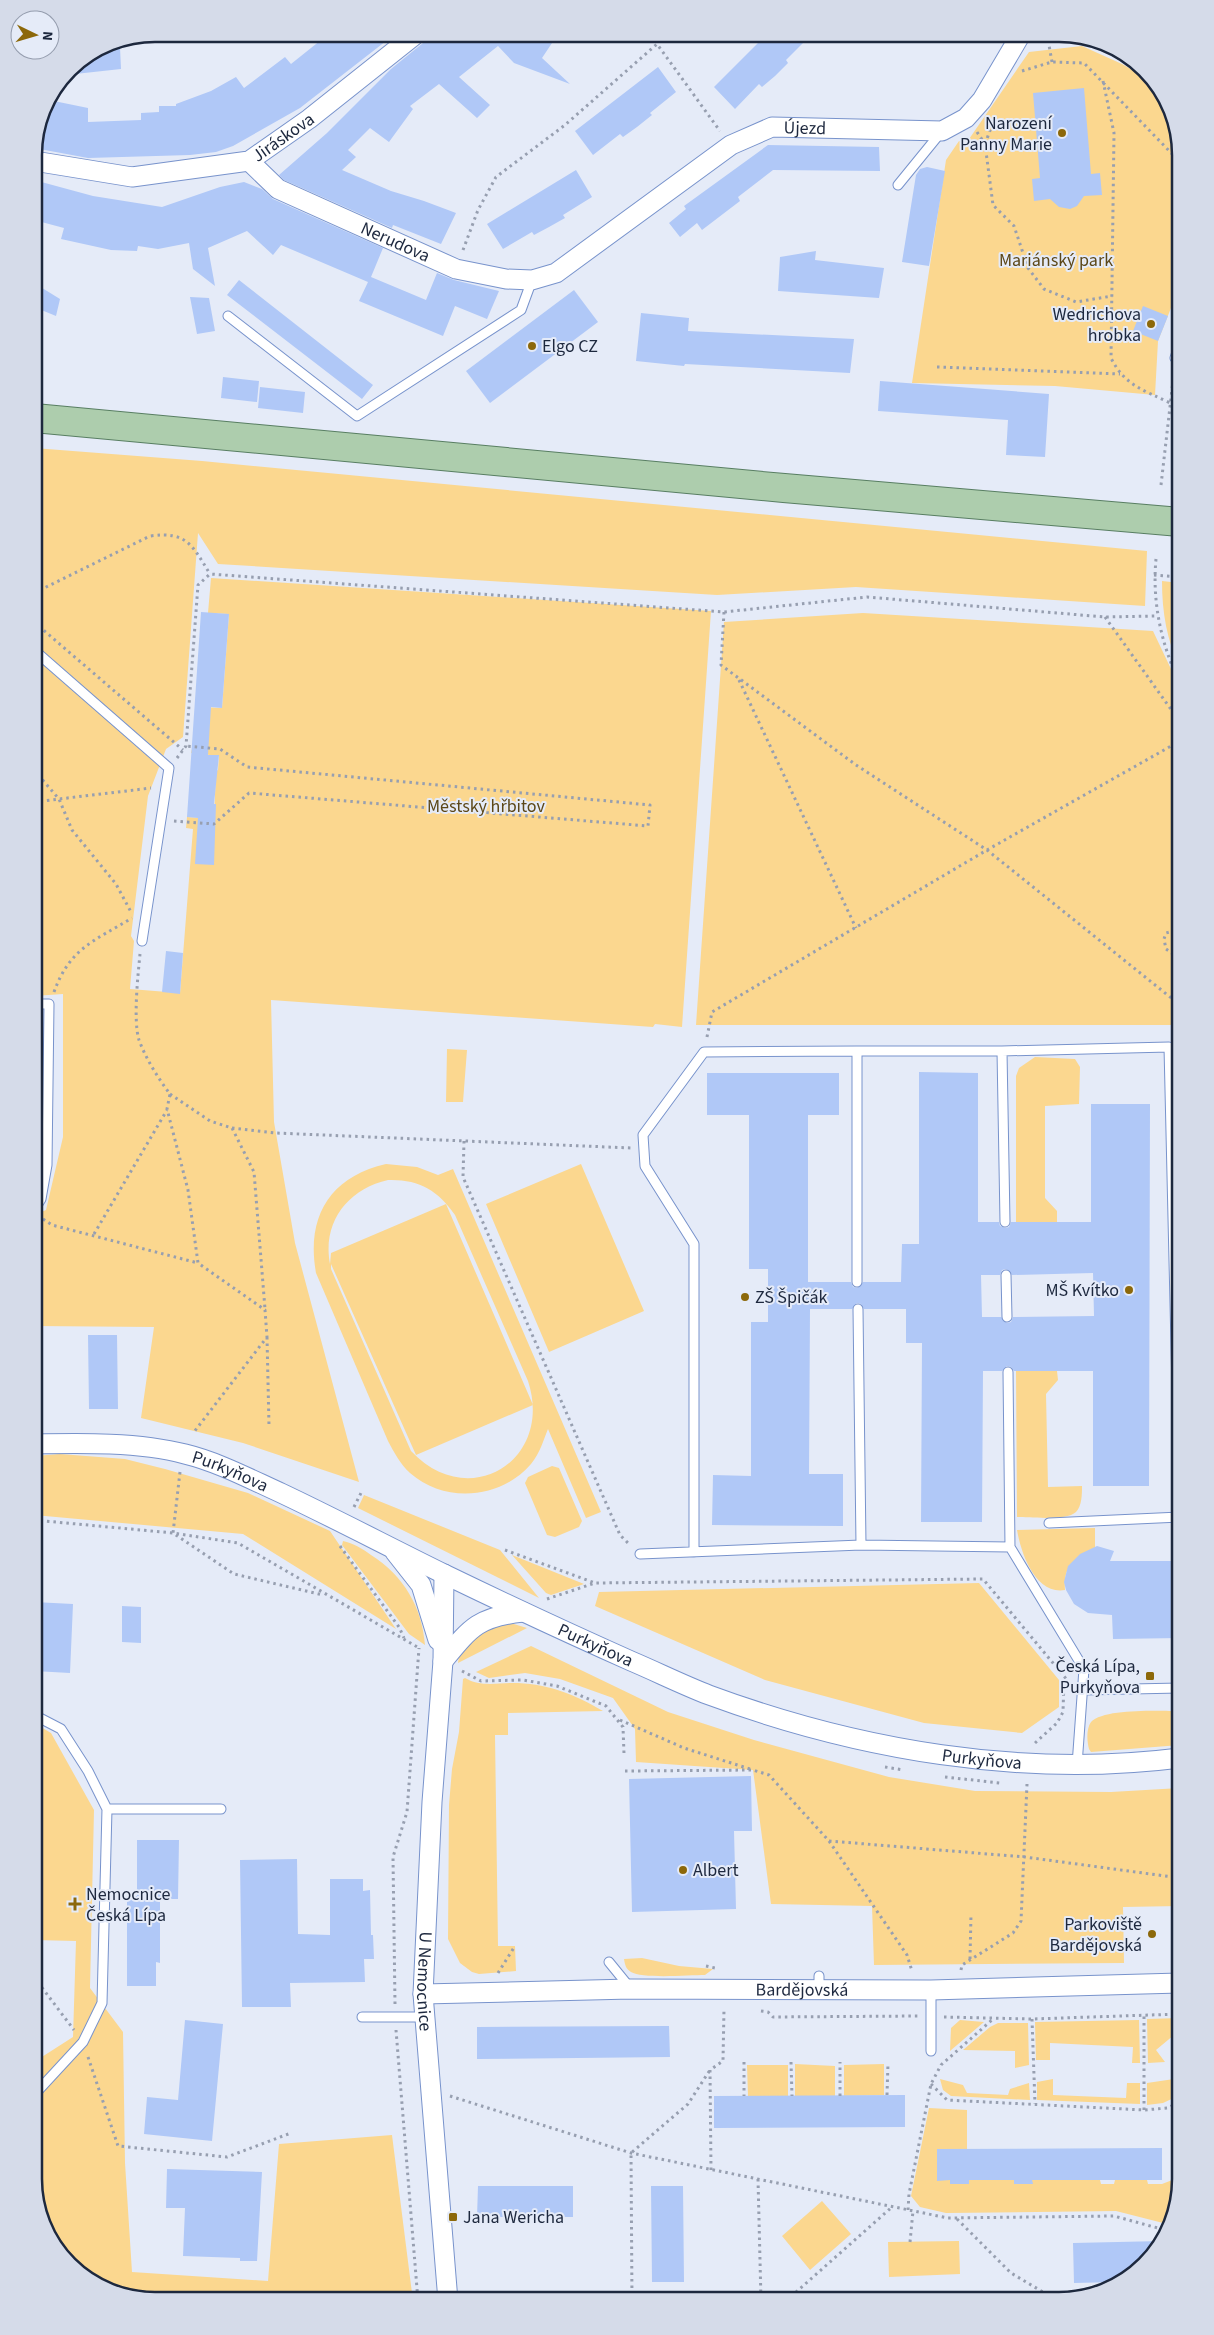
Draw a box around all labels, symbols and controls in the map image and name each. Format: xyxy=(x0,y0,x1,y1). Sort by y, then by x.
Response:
north arrow xyxy=(10,10,60,60)
text: N xyxy=(37,31,57,42)
street label: Jiráskova xyxy=(247,107,319,168)
place label: Narození Panny Marie xyxy=(960,111,1053,157)
street label: Újezd xyxy=(783,115,826,141)
marker: Narození Panny Marie xyxy=(1056,127,1068,139)
street label: Nerudova xyxy=(357,215,434,268)
park label: Mariánský park xyxy=(999,248,1113,273)
place label: Wedrichova hrobka xyxy=(1052,302,1141,348)
marker: Wedrichova hrobka xyxy=(1145,318,1157,330)
place label: Elgo CZ xyxy=(542,334,598,359)
marker: Elgo CZ xyxy=(526,340,538,352)
park label: Městský hřbitov xyxy=(427,794,546,819)
place label: MŠ Kvítko xyxy=(1045,1278,1119,1303)
marker: MŠ Kvítko xyxy=(1123,1284,1135,1296)
place label: ZŠ Špičák xyxy=(755,1285,828,1310)
marker: ZŠ Špičák xyxy=(739,1291,751,1303)
street label: Purkyňova xyxy=(189,1444,272,1498)
street label: Purkyňova xyxy=(554,1617,637,1673)
place label: Česká Lípa, Purkyňova xyxy=(1055,1654,1140,1700)
marker: Česká Lípa, Purkyňova xyxy=(1144,1670,1156,1682)
street label: Purkyňova xyxy=(940,1742,1023,1775)
place label: Albert xyxy=(693,1858,739,1883)
marker: Albert xyxy=(677,1864,689,1876)
place label: Nemocnice Česká Lípa xyxy=(86,1882,171,1928)
marker: Nemocnice Česká Lípa xyxy=(68,1897,82,1911)
place label: Parkoviště Bardějovská xyxy=(1049,1912,1142,1958)
marker: Parkoviště Bardějovská xyxy=(1146,1928,1158,1940)
street label: U Nemocnice xyxy=(410,1931,438,2032)
street label: Bardějovská xyxy=(756,1977,848,2002)
place label: Jana Wericha xyxy=(463,2205,564,2230)
marker: Jana Wericha xyxy=(447,2211,459,2223)

